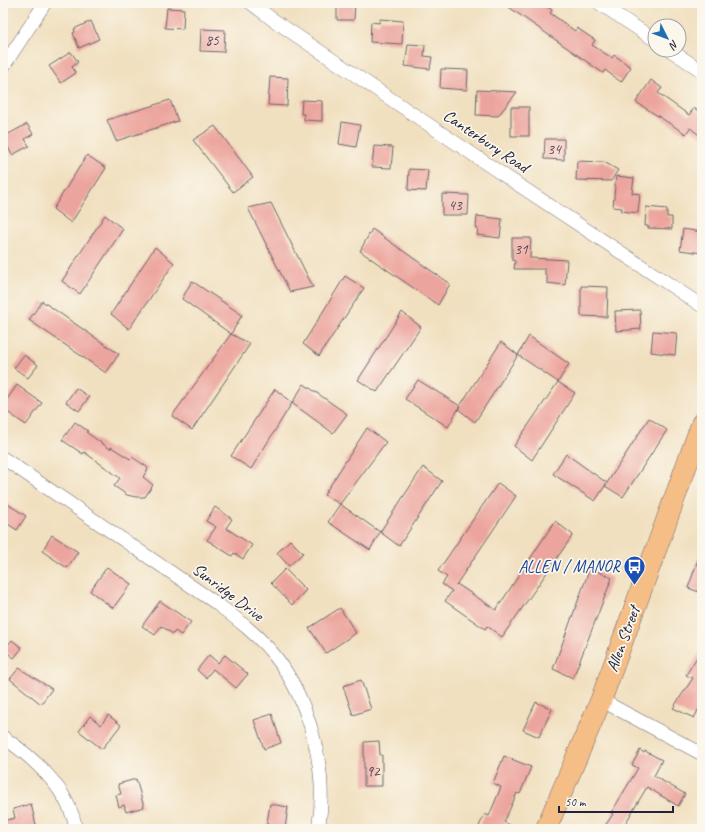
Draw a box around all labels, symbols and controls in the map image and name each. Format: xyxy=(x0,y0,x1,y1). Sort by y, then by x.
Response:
north arrow xyxy=(647,18,687,58)
house number: 85 xyxy=(205,31,220,50)
text: N xyxy=(665,37,682,54)
street label: Canterbury Road xyxy=(439,105,535,179)
house number: 34 xyxy=(547,140,562,159)
house number: 43 xyxy=(448,196,463,215)
house number: 31 xyxy=(514,240,529,259)
bus stop icon: ALLEN / MANOR xyxy=(622,553,648,586)
place label: ALLEN / MANOR xyxy=(518,556,622,577)
street label: Sunridge Drive xyxy=(188,558,269,626)
street label: Allen Street xyxy=(601,601,645,675)
house number: 92 xyxy=(366,762,381,781)
scale bar xyxy=(559,788,673,814)
text: 50 m xyxy=(565,794,587,810)

